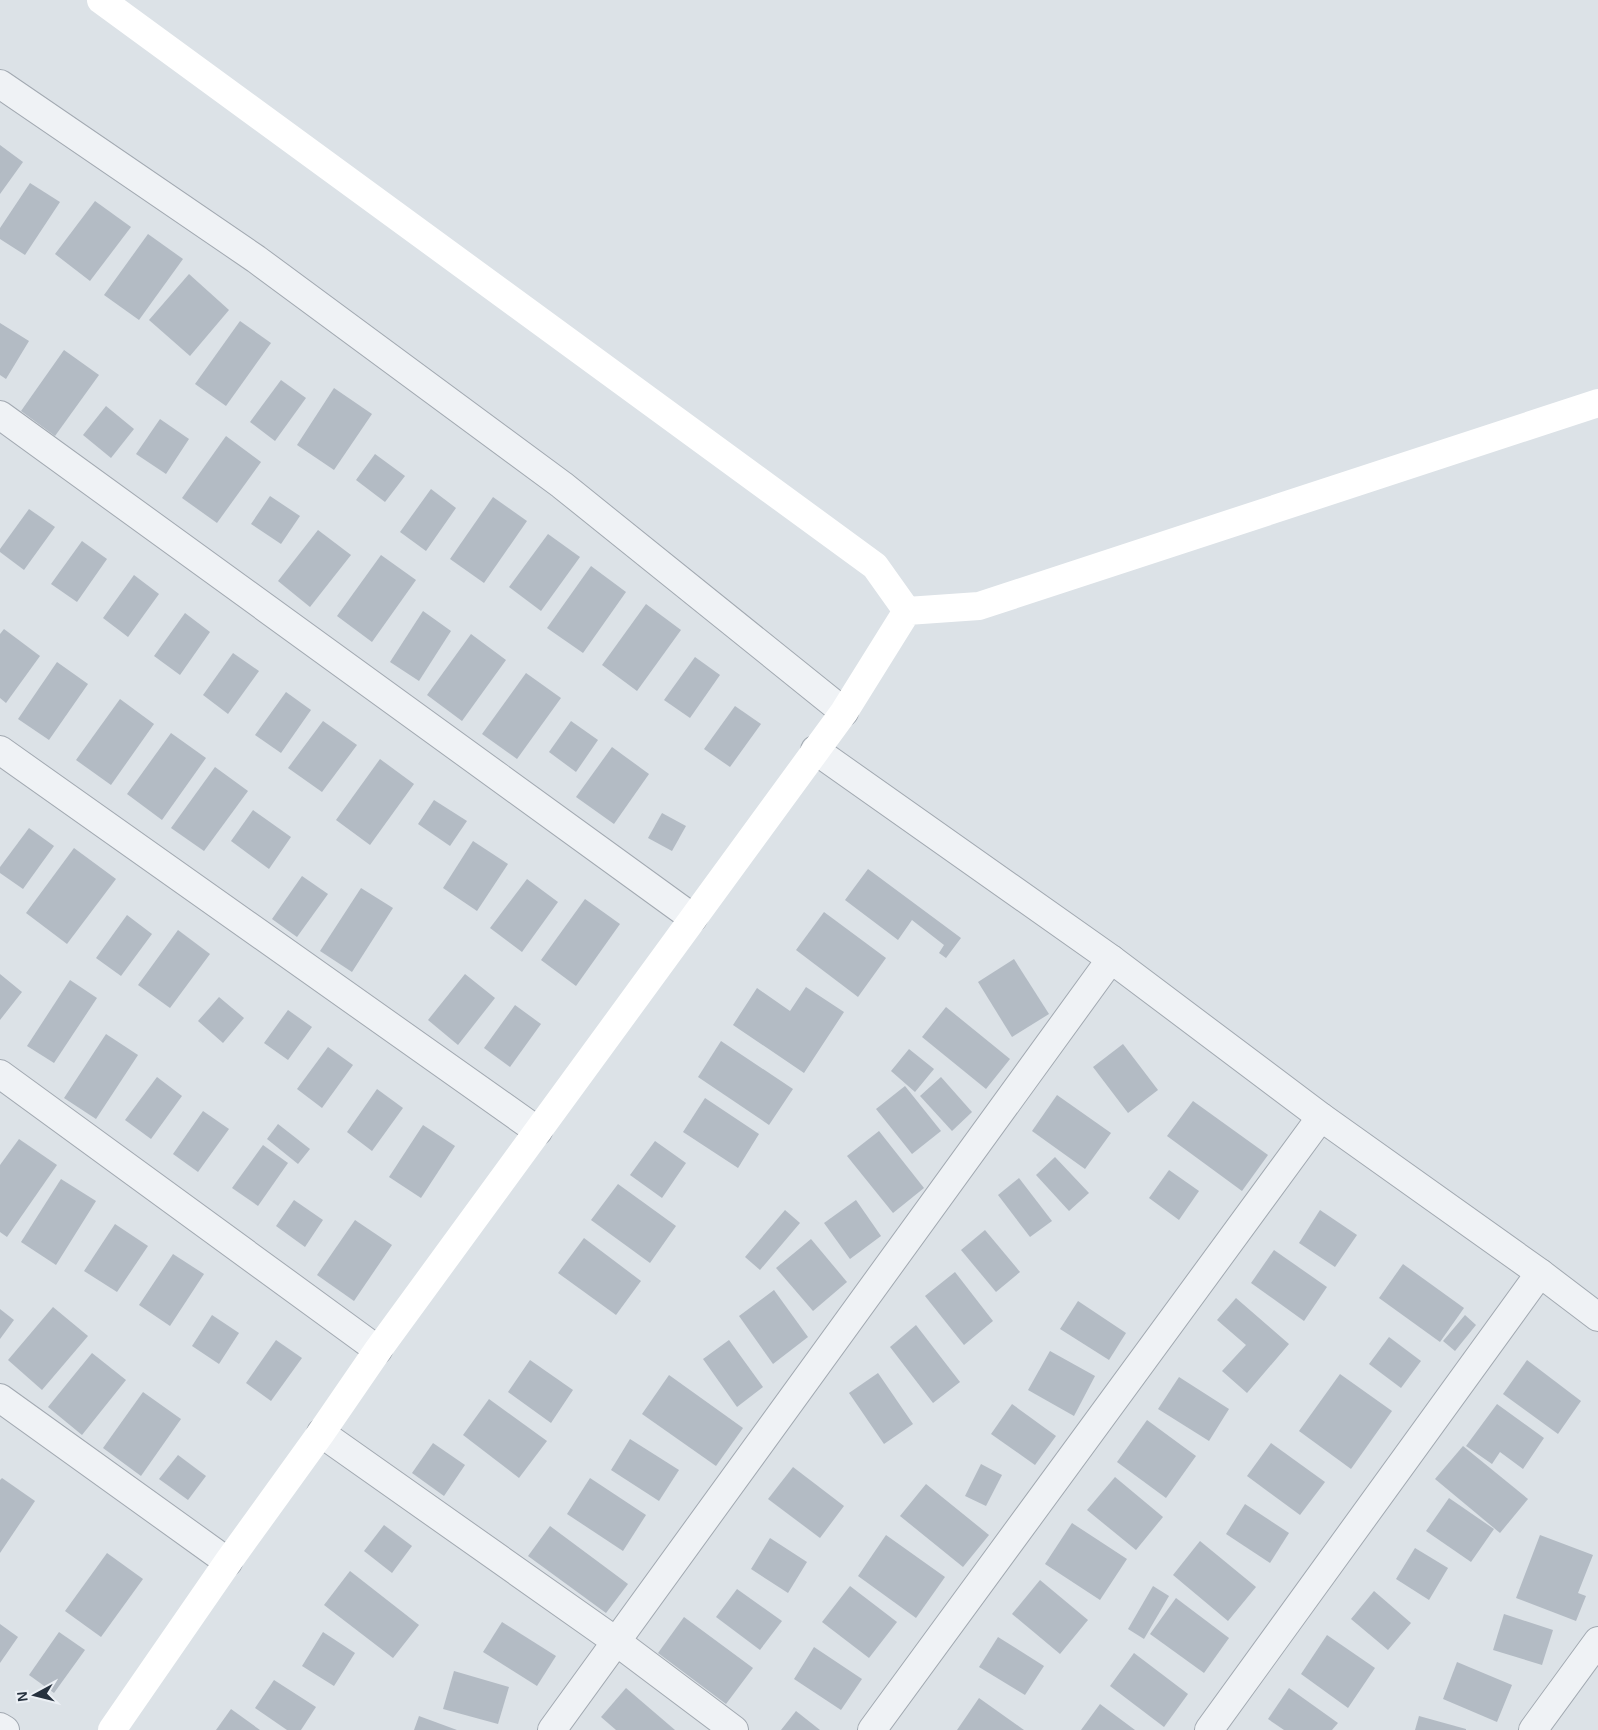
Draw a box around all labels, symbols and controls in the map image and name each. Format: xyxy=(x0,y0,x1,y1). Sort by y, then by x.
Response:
north arrow xyxy=(10,1670,60,1720)
text: N xyxy=(14,1691,31,1703)

